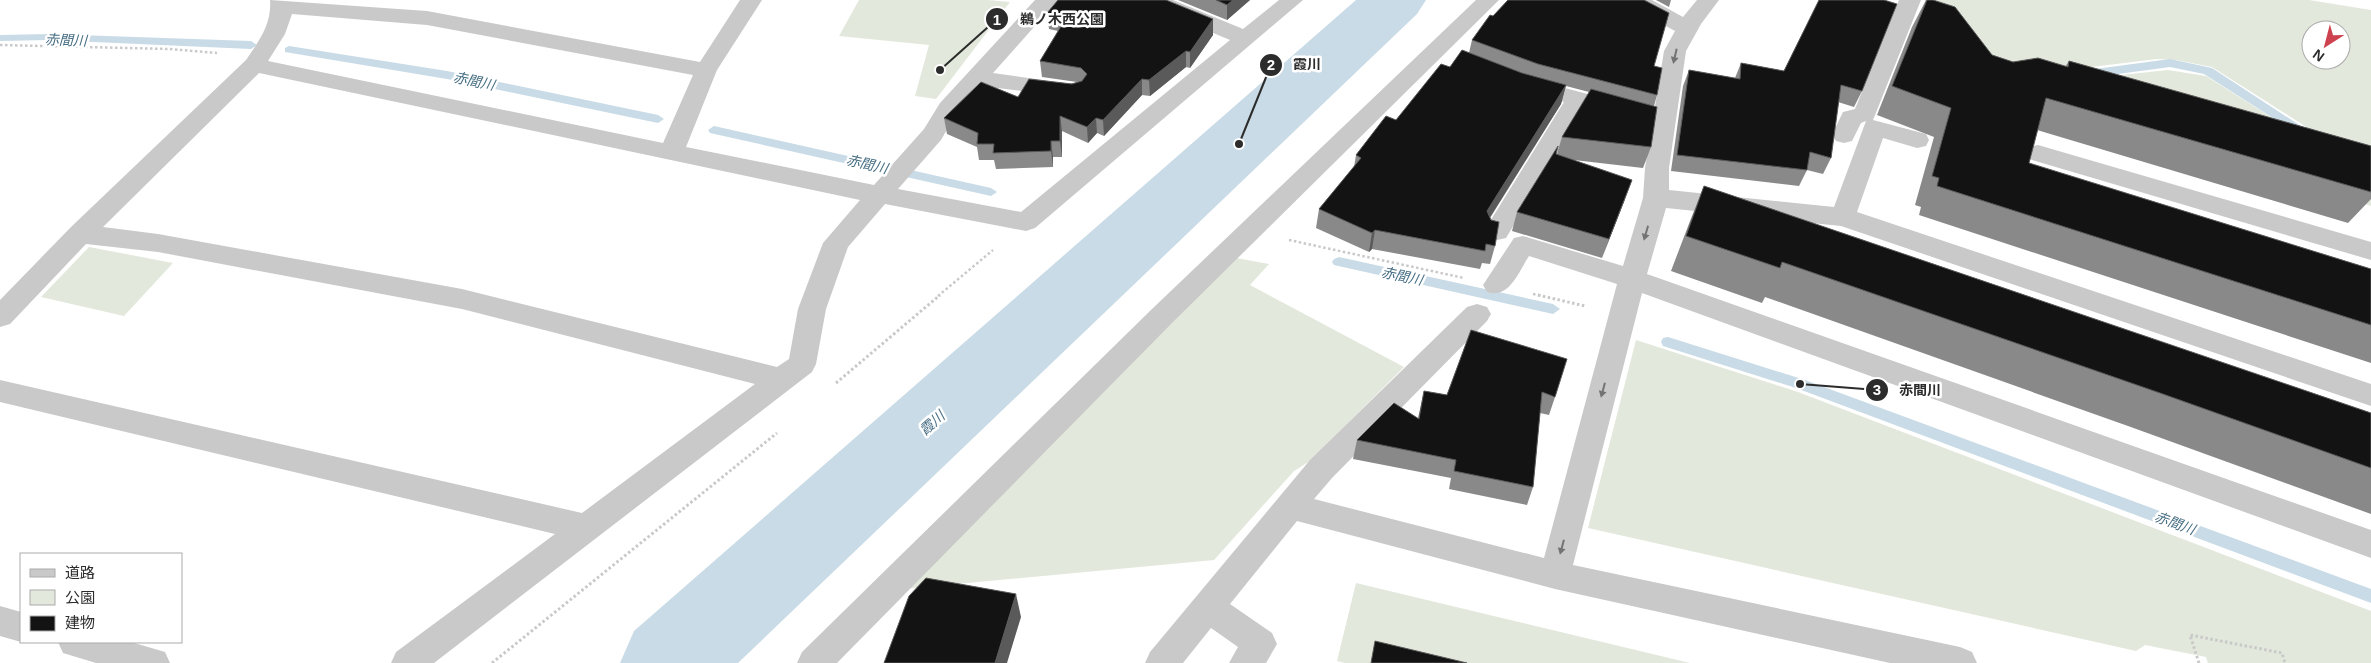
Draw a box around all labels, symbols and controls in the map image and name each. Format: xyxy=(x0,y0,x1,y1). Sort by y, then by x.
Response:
callout: 鵜ノ木西公園 xyxy=(985,5,1114,34)
text: 1 xyxy=(993,11,1001,28)
text: 鵜ノ木西公園 xyxy=(1020,11,1104,27)
north arrow xyxy=(2301,20,2351,70)
water label: 赤間川 xyxy=(45,31,89,49)
text: N xyxy=(2310,46,2327,65)
one-way arrow xyxy=(1671,49,1679,64)
callout: 霞川 xyxy=(1258,50,1331,79)
text: 2 xyxy=(1267,56,1275,73)
text: 霞川 xyxy=(1293,56,1321,72)
water label: 赤間川 xyxy=(452,69,498,94)
water label: 赤間川 xyxy=(845,151,891,177)
one-way arrow xyxy=(1641,226,1649,241)
water label: 赤間川 xyxy=(1380,264,1426,289)
callout: 赤間川 xyxy=(1864,375,1951,404)
text: 3 xyxy=(1873,381,1881,398)
one-way arrow xyxy=(1599,382,1607,397)
text: 赤間川 xyxy=(1899,382,1941,398)
water label: 霞川 xyxy=(916,406,949,438)
water label: 赤間川 xyxy=(2153,508,2199,538)
one-way arrow xyxy=(1558,540,1566,555)
legend xyxy=(20,553,182,643)
text: 道路 xyxy=(65,564,95,581)
text: 公園 xyxy=(65,589,95,606)
text: 建物 xyxy=(65,614,95,631)

